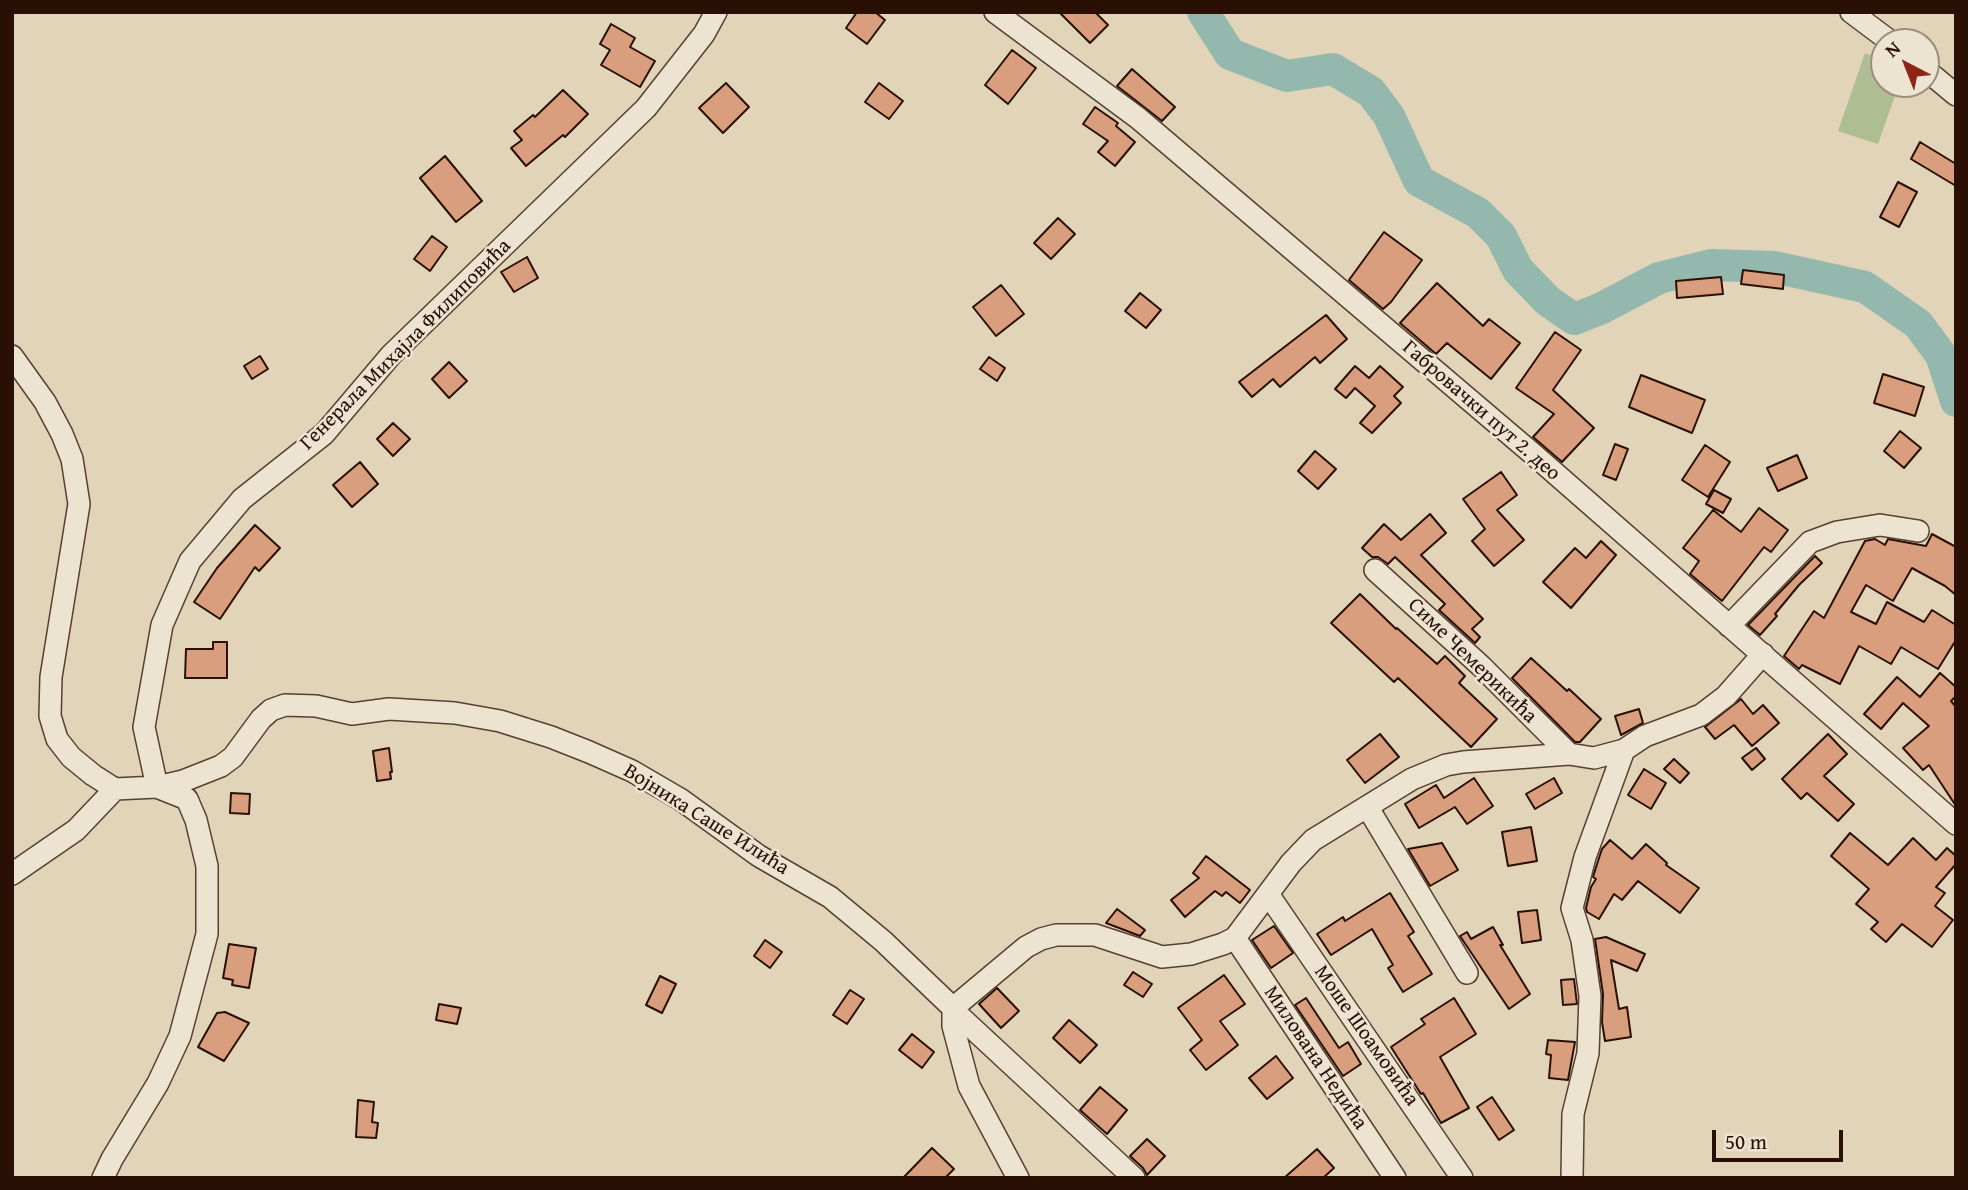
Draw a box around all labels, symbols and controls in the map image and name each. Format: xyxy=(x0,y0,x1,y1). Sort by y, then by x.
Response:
north arrow xyxy=(1870,28,1940,98)
text: N xyxy=(1878,34,1906,64)
street label: Генерала Михајла Филиповића xyxy=(295,234,517,456)
street label: Габровачки пут 2. део xyxy=(1397,335,1565,487)
street label: Симе Чемерикића xyxy=(1402,593,1542,729)
street label: Војника Саше Илића xyxy=(619,759,793,881)
street label: Моше Шоамовића xyxy=(1308,961,1424,1111)
street label: Милована Недића xyxy=(1258,981,1372,1135)
scale bar xyxy=(1716,1116,1847,1160)
text: 50 m xyxy=(1725,1126,1767,1157)

